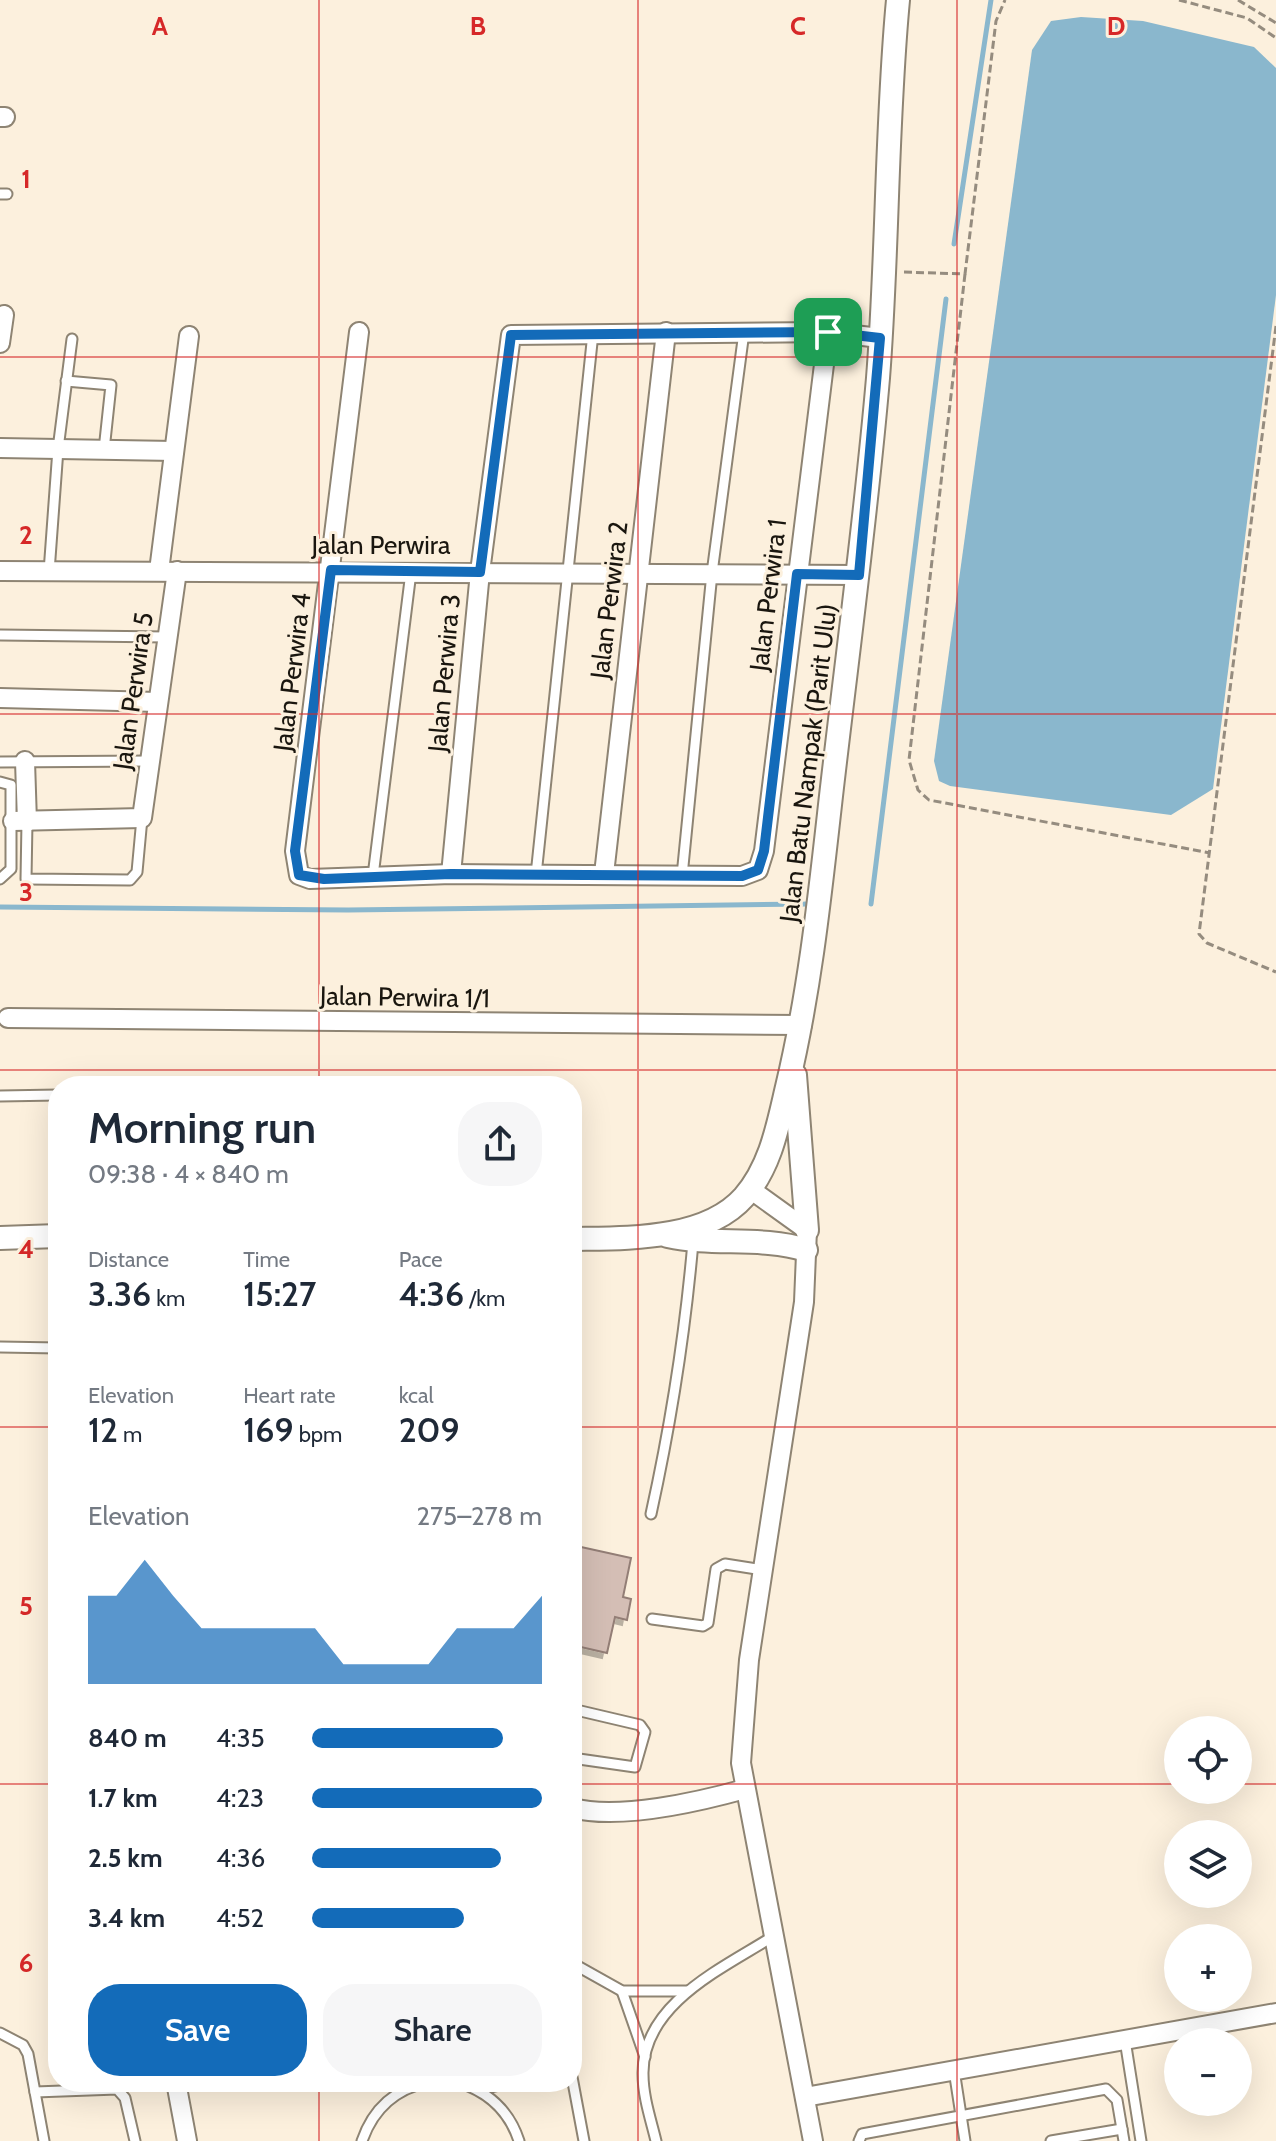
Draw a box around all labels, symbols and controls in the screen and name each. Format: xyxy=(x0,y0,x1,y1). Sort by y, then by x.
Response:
text: A xyxy=(152,10,169,42)
text: B xyxy=(470,10,486,42)
text: C xyxy=(790,10,806,42)
text: D xyxy=(1107,10,1125,42)
text: 1 xyxy=(21,163,31,195)
pin xyxy=(794,298,862,366)
icon: arrive xyxy=(806,310,850,354)
street label: Jalan Perwira 1 xyxy=(743,517,793,674)
text: 2 xyxy=(19,519,33,551)
street label: Jalan Perwira 2 xyxy=(583,520,635,681)
street label: Jalan Perwira xyxy=(311,529,451,561)
street label: Jalan Perwira 4 xyxy=(266,591,318,754)
street label: Jalan Perwira 3 xyxy=(421,593,467,754)
street label: Jalan Batu Nampak (Parit Ulu) xyxy=(772,602,843,925)
street label: Jalan Perwira 5 xyxy=(106,610,160,773)
text: 3 xyxy=(19,876,33,908)
street label: Jalan Perwira 1/1 xyxy=(319,980,490,1014)
text: Morning run xyxy=(88,1101,316,1154)
button: share xyxy=(458,1102,542,1186)
text: 09:38 · 4 × 840 m xyxy=(88,1158,289,1190)
text: 4 xyxy=(18,1233,34,1265)
text: Distance xyxy=(88,1246,169,1273)
text: Time xyxy=(243,1246,290,1273)
text: Pace xyxy=(399,1246,443,1273)
text: 3.36 xyxy=(88,1273,151,1315)
text: 15:27 xyxy=(243,1273,316,1315)
text: 4:36 xyxy=(399,1273,464,1315)
text: km xyxy=(151,1285,185,1312)
text: /km xyxy=(464,1285,505,1312)
text: Elevation xyxy=(88,1382,174,1409)
text: Heart rate xyxy=(243,1382,335,1409)
text: kcal xyxy=(399,1382,434,1409)
text: 12 xyxy=(88,1409,118,1451)
text: 169 xyxy=(243,1409,294,1451)
text: 209 xyxy=(399,1409,460,1451)
text: m xyxy=(118,1421,142,1448)
text: bpm xyxy=(294,1421,342,1448)
text: Elevation xyxy=(88,1500,190,1532)
text: 275–278 m xyxy=(416,1500,542,1532)
text: 5 xyxy=(19,1590,33,1622)
map controls xyxy=(1164,1716,1252,2116)
button: locate xyxy=(1164,1716,1252,1804)
text: 840 m xyxy=(88,1722,167,1754)
text: 4:35 xyxy=(216,1722,265,1754)
text: 1.7 km xyxy=(88,1782,158,1814)
text: 4:23 xyxy=(216,1782,264,1814)
button: layers xyxy=(1164,1820,1252,1908)
text: 2.5 km xyxy=(88,1842,163,1874)
text: 4:36 xyxy=(216,1842,265,1874)
text: 3.4 km xyxy=(88,1902,165,1934)
text: 4:52 xyxy=(216,1902,264,1934)
button: + xyxy=(1164,1924,1252,2012)
text: 6 xyxy=(19,1947,33,1979)
button: Save xyxy=(88,1984,307,2076)
button: Share xyxy=(323,1984,542,2076)
button: − xyxy=(1164,2028,1252,2116)

